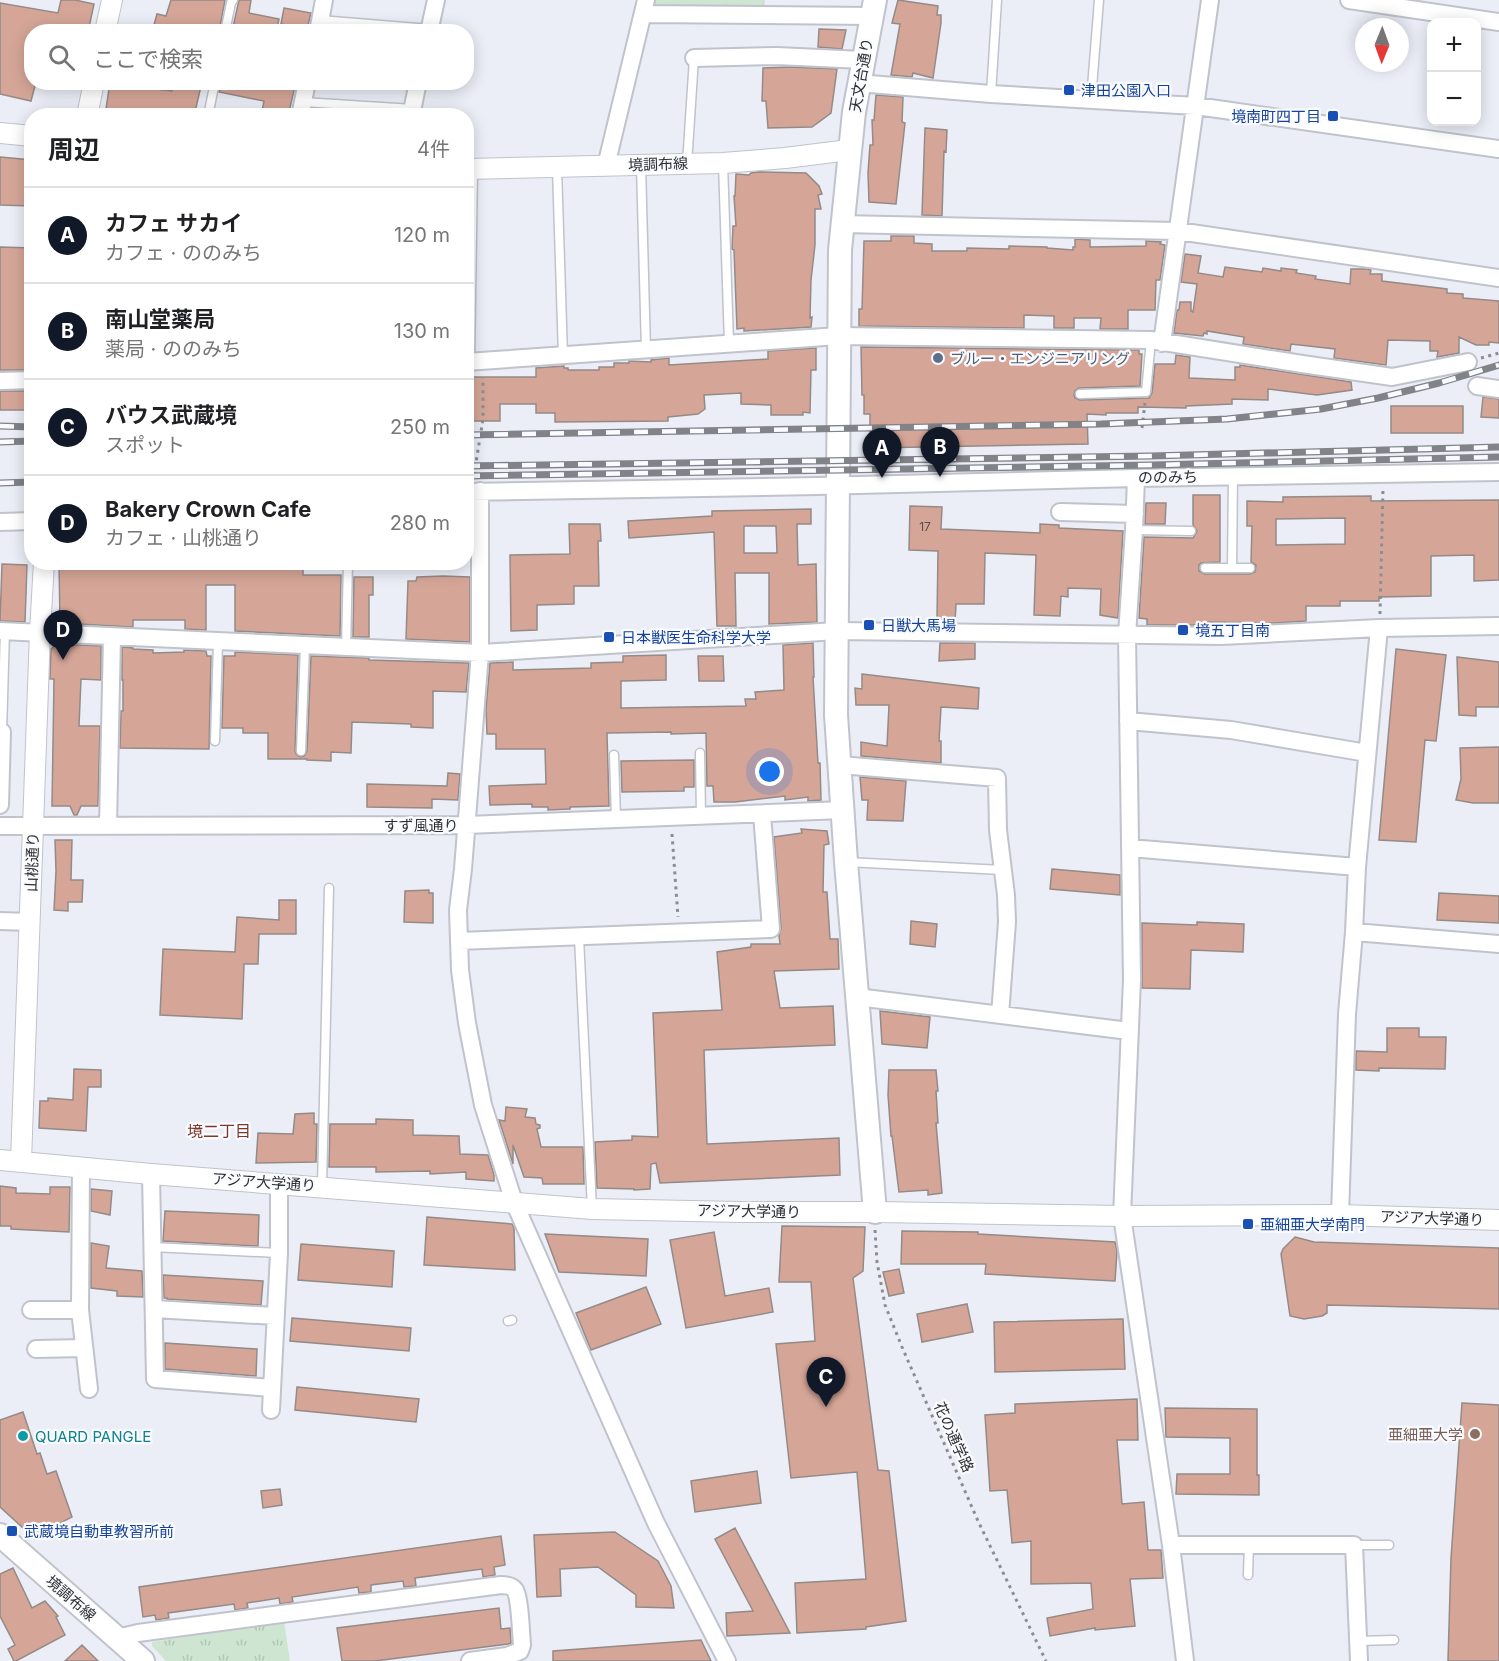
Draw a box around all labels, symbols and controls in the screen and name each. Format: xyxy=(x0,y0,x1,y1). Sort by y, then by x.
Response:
north arrow xyxy=(1355,18,1409,72)
map controls xyxy=(1427,18,1481,126)
button: + xyxy=(1427,18,1481,72)
search box xyxy=(24,24,474,90)
street label: 天文台通り xyxy=(845,36,877,114)
icon: search xyxy=(45,41,78,74)
text: ここで検索 xyxy=(93,46,203,72)
button: − xyxy=(1427,72,1481,126)
place label: 津田公園入口 xyxy=(1081,81,1171,100)
marker: 津田公園入口 xyxy=(1062,83,1076,97)
place label: 境南町四丁目 xyxy=(1231,107,1321,126)
marker: 境南町四丁目 xyxy=(1326,109,1340,123)
text: 周辺 xyxy=(48,134,100,165)
text: 4件 xyxy=(417,137,450,161)
street label: 境調布線 xyxy=(628,153,688,175)
text: カフェ サカイ xyxy=(105,210,242,236)
text: A xyxy=(60,223,75,247)
text: 120 m xyxy=(394,223,450,247)
text: カフェ · ののみち xyxy=(105,241,262,265)
text: 南山堂薬局 xyxy=(105,306,215,332)
text: B xyxy=(61,319,74,343)
text: 130 m xyxy=(394,319,450,343)
text: 薬局 · ののみち xyxy=(105,337,242,361)
place label: ブルー・エンジニアリング xyxy=(950,349,1130,368)
marker: ブルー・エンジニアリング xyxy=(931,351,945,365)
text: バウス武蔵境 xyxy=(105,402,237,428)
text: C xyxy=(60,415,75,439)
text: 250 m xyxy=(390,415,450,439)
pin: A xyxy=(862,428,902,478)
pin: B xyxy=(920,428,960,477)
text: スポット xyxy=(105,433,185,457)
street label: ののみち xyxy=(1138,467,1198,487)
text: Bakery Crown Cafe xyxy=(105,496,311,522)
text: D xyxy=(60,511,75,535)
text: 280 m xyxy=(390,511,450,535)
house number: 17 xyxy=(919,519,931,534)
text: カフェ · 山桃通り xyxy=(105,526,262,550)
pin: D xyxy=(44,610,82,660)
place label: 日獣大馬場 xyxy=(881,616,956,635)
marker: 日獣大馬場 xyxy=(862,618,876,632)
place label: 境五丁目南 xyxy=(1195,621,1270,640)
marker: 境五丁目南 xyxy=(1176,623,1190,637)
place label: 日本獣医生命科学大学 xyxy=(621,628,771,647)
marker: 日本獣医生命科学大学 xyxy=(602,630,616,644)
your location xyxy=(755,757,784,786)
street label: すず風通り xyxy=(383,816,459,835)
street label: 山桃通り xyxy=(21,832,43,892)
district label: 境二丁目 xyxy=(187,1121,251,1141)
street label: アジア大学通り xyxy=(211,1169,317,1195)
street label: アジア大学通り xyxy=(697,1201,801,1221)
street label: アジア大学通り xyxy=(1379,1207,1485,1229)
place label: 亜細亜大学南門 xyxy=(1260,1215,1365,1234)
marker: 亜細亜大学南門 xyxy=(1241,1217,1255,1231)
pin: C xyxy=(806,1358,846,1407)
street label: 花の通学路 xyxy=(930,1399,978,1475)
place label: 亜細亜大学 xyxy=(1388,1425,1463,1444)
place label: QUARD PANGLE xyxy=(35,1427,151,1446)
marker: 亜細亜大学 xyxy=(1468,1427,1482,1441)
marker: QUARD PANGLE xyxy=(16,1429,30,1443)
place label: 武蔵境自動車教習所前 xyxy=(24,1522,174,1541)
marker: 武蔵境自動車教習所前 xyxy=(5,1524,19,1538)
street label: 境調布線 xyxy=(42,1571,100,1625)

